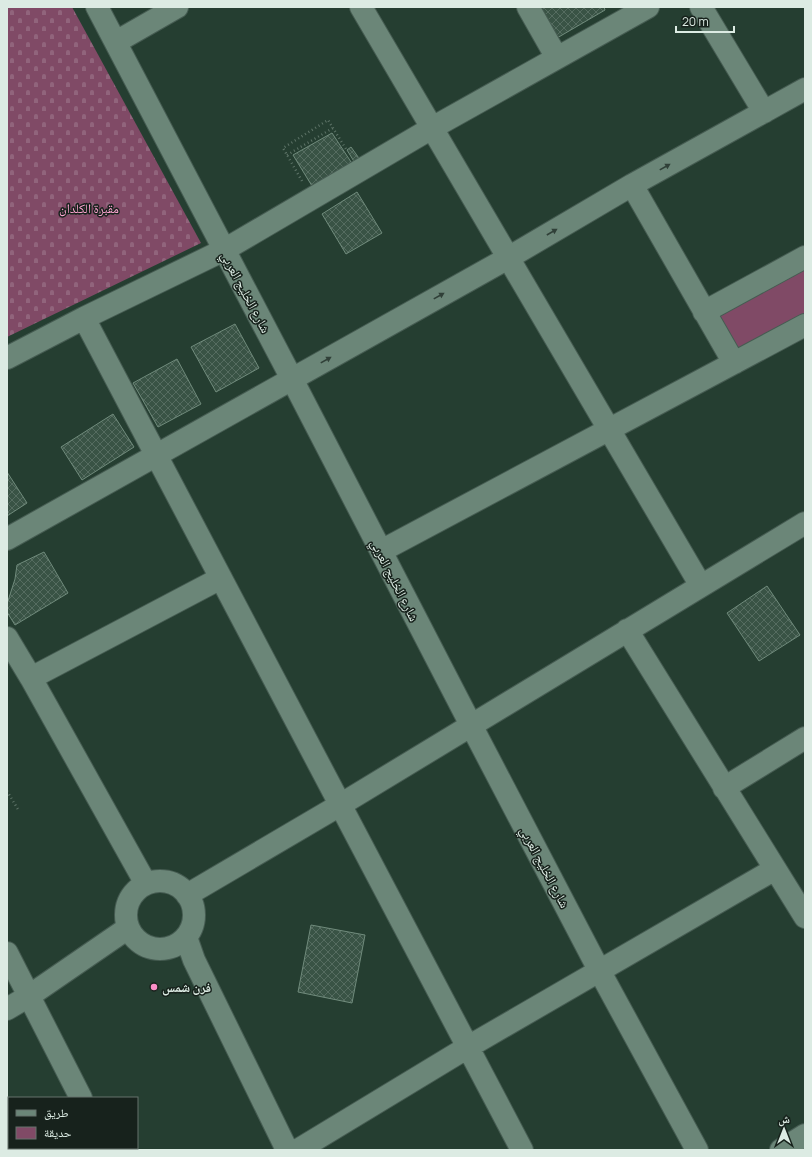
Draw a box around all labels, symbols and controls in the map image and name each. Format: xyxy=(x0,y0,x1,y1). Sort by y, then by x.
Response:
scale bar xyxy=(676,8,734,34)
text: 20 m xyxy=(682,13,709,30)
one-way arrow xyxy=(659,164,671,170)
park label: مقبرة الكلدان xyxy=(59,199,119,217)
one-way arrow xyxy=(547,228,558,235)
street label: شارع الخليج العربي xyxy=(215,248,275,337)
one-way arrow xyxy=(434,293,445,300)
one-way arrow xyxy=(320,356,332,363)
street label: شارع الخليج العربي xyxy=(365,536,423,625)
street label: شارع الخليج العربي xyxy=(514,823,574,912)
place label: فرن شمس xyxy=(162,978,211,996)
marker: فرن شمس xyxy=(149,982,159,992)
legend xyxy=(8,1097,138,1149)
text: طريق xyxy=(44,1104,69,1121)
north arrow xyxy=(764,1109,804,1149)
text: ش xyxy=(778,1111,790,1127)
text: حديقة xyxy=(44,1124,72,1141)

